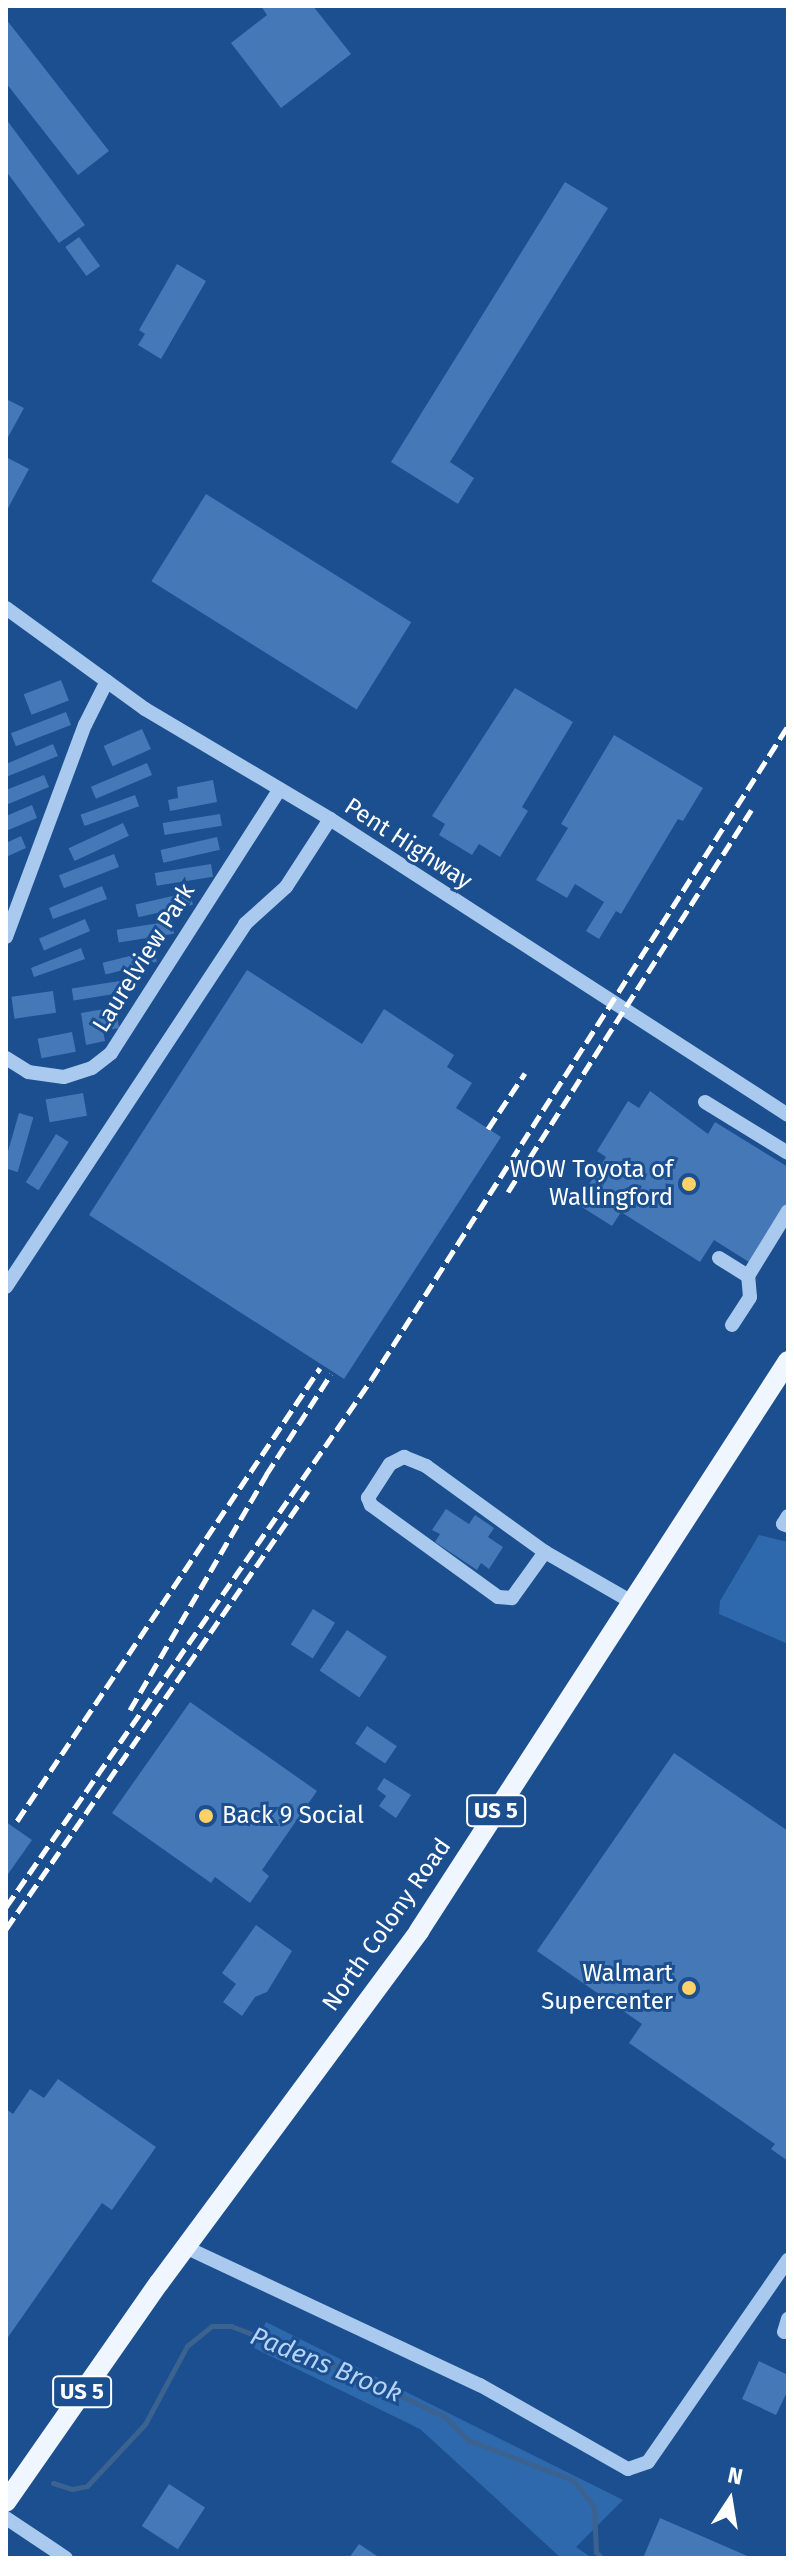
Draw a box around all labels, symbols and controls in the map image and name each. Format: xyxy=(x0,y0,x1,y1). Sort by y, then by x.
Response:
street label: Pent Highway xyxy=(339,792,477,896)
street label: Laurelview Park xyxy=(87,878,201,1038)
place label: WOW Toyota of Wallingford xyxy=(510,1156,673,1212)
marker: WOW Toyota of Wallingford xyxy=(680,1175,698,1193)
road number: US 5 xyxy=(466,1793,526,1829)
place label: Back 9 Social xyxy=(222,1802,364,1830)
marker: Back 9 Social xyxy=(197,1807,215,1825)
street label: North Colony Road xyxy=(317,1833,457,2017)
place label: Walmart Supercenter xyxy=(541,1960,673,2016)
marker: Walmart Supercenter xyxy=(680,1979,698,1997)
water label: Padens Brook xyxy=(246,2320,406,2410)
road number: US 5 xyxy=(52,2374,112,2410)
north arrow xyxy=(690,2460,770,2540)
text: N xyxy=(725,2461,745,2491)

